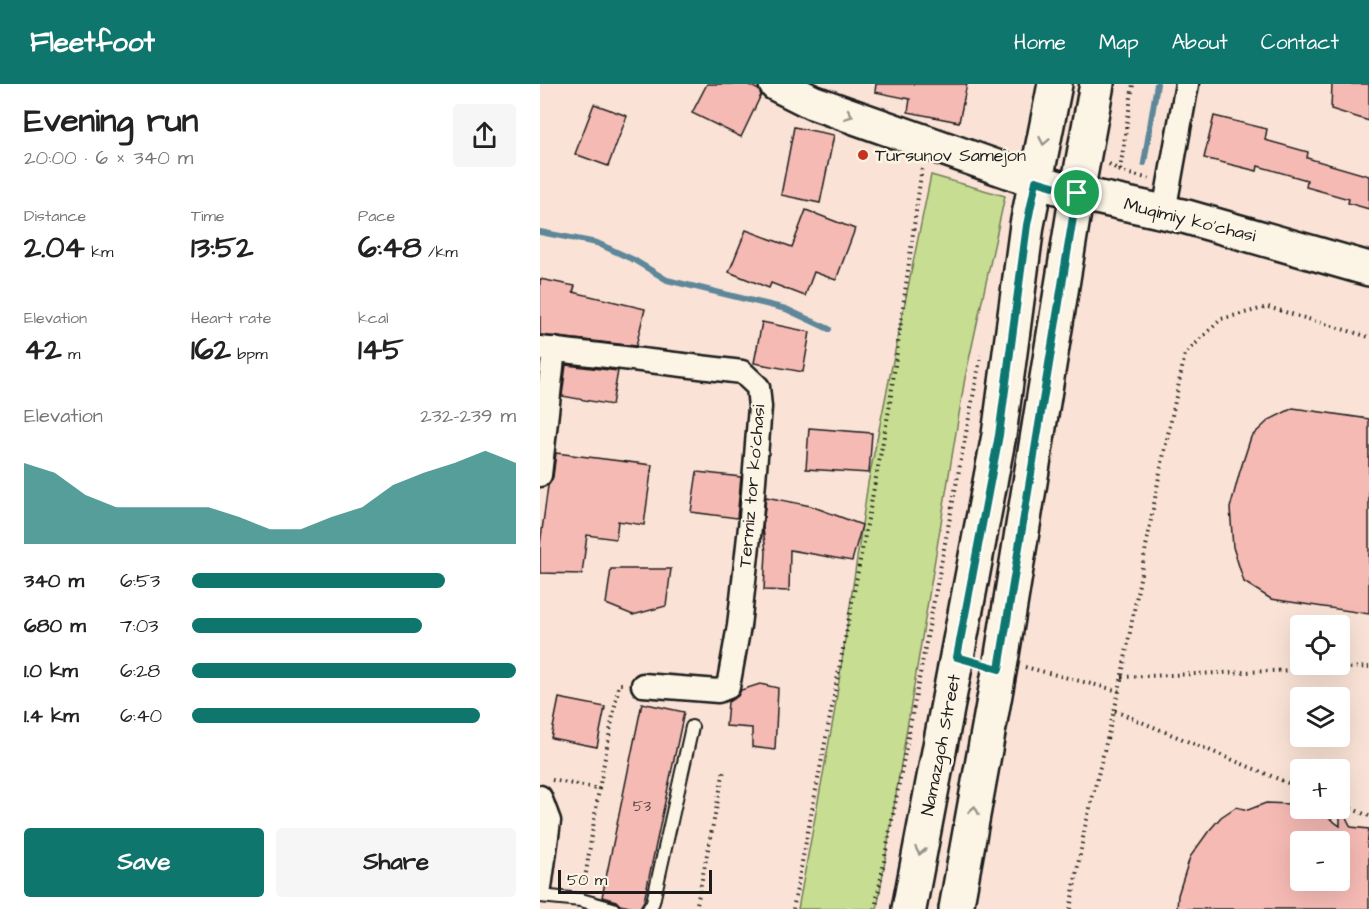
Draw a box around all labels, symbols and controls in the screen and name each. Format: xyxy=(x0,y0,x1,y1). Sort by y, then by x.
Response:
text: Fleetfoot xyxy=(30,23,155,62)
text: Home xyxy=(1014,28,1066,57)
text: Map xyxy=(1099,28,1139,57)
text: About xyxy=(1172,28,1228,57)
text: Contact xyxy=(1261,28,1339,57)
text: Evening run xyxy=(24,98,198,144)
button: share xyxy=(453,104,516,167)
one-way arrow xyxy=(843,108,854,121)
one-way arrow xyxy=(1038,136,1051,146)
place label: Tursunov Samejon xyxy=(875,143,1026,168)
text: 20:00 · 6 × 340 m xyxy=(24,144,193,172)
marker: Tursunov Samejon xyxy=(856,148,870,162)
pin xyxy=(1051,167,1102,218)
icon: arrive xyxy=(1060,176,1093,209)
street label: Muqimiy ko'chasi xyxy=(1121,192,1259,250)
text: Distance xyxy=(24,205,86,227)
text: Time xyxy=(191,205,225,227)
text: Pace xyxy=(358,205,395,227)
text: 2.04 xyxy=(24,227,85,269)
text: 13:52 xyxy=(191,227,254,269)
text: 6:48 xyxy=(358,227,422,269)
text: km xyxy=(85,241,113,263)
text: /km xyxy=(422,241,458,263)
text: Elevation xyxy=(24,307,87,329)
text: Heart rate xyxy=(191,307,271,329)
text: kcal xyxy=(358,307,389,329)
text: 42 xyxy=(24,329,62,371)
text: 162 xyxy=(191,329,231,371)
text: 145 xyxy=(358,329,404,371)
text: m xyxy=(62,343,80,365)
text: bpm xyxy=(231,343,268,365)
text: Elevation xyxy=(24,402,103,430)
text: 232–239 m xyxy=(420,402,516,430)
street label: Termiz tor ko'chasi xyxy=(732,403,772,569)
text: 340 m xyxy=(24,567,84,595)
text: 6:53 xyxy=(120,567,160,595)
text: 680 m xyxy=(24,612,86,640)
text: 7:03 xyxy=(120,612,158,640)
map controls xyxy=(1290,615,1350,891)
button: locate xyxy=(1290,615,1350,675)
text: 1.0 km xyxy=(24,657,78,685)
text: 6:28 xyxy=(120,657,160,685)
street label: Namazgoh Street xyxy=(915,671,968,818)
button: layers xyxy=(1290,687,1350,747)
text: 1.4 km xyxy=(24,702,79,730)
text: 6:40 xyxy=(120,702,162,730)
button: + xyxy=(1290,759,1350,819)
house number: 53 xyxy=(633,796,651,817)
one-way arrow xyxy=(967,805,980,815)
button: Save xyxy=(24,828,264,897)
button: Share xyxy=(276,828,516,897)
button: − xyxy=(1290,831,1350,891)
one-way arrow xyxy=(914,845,927,855)
scale bar xyxy=(558,867,712,894)
text: 50 m xyxy=(567,869,607,891)

